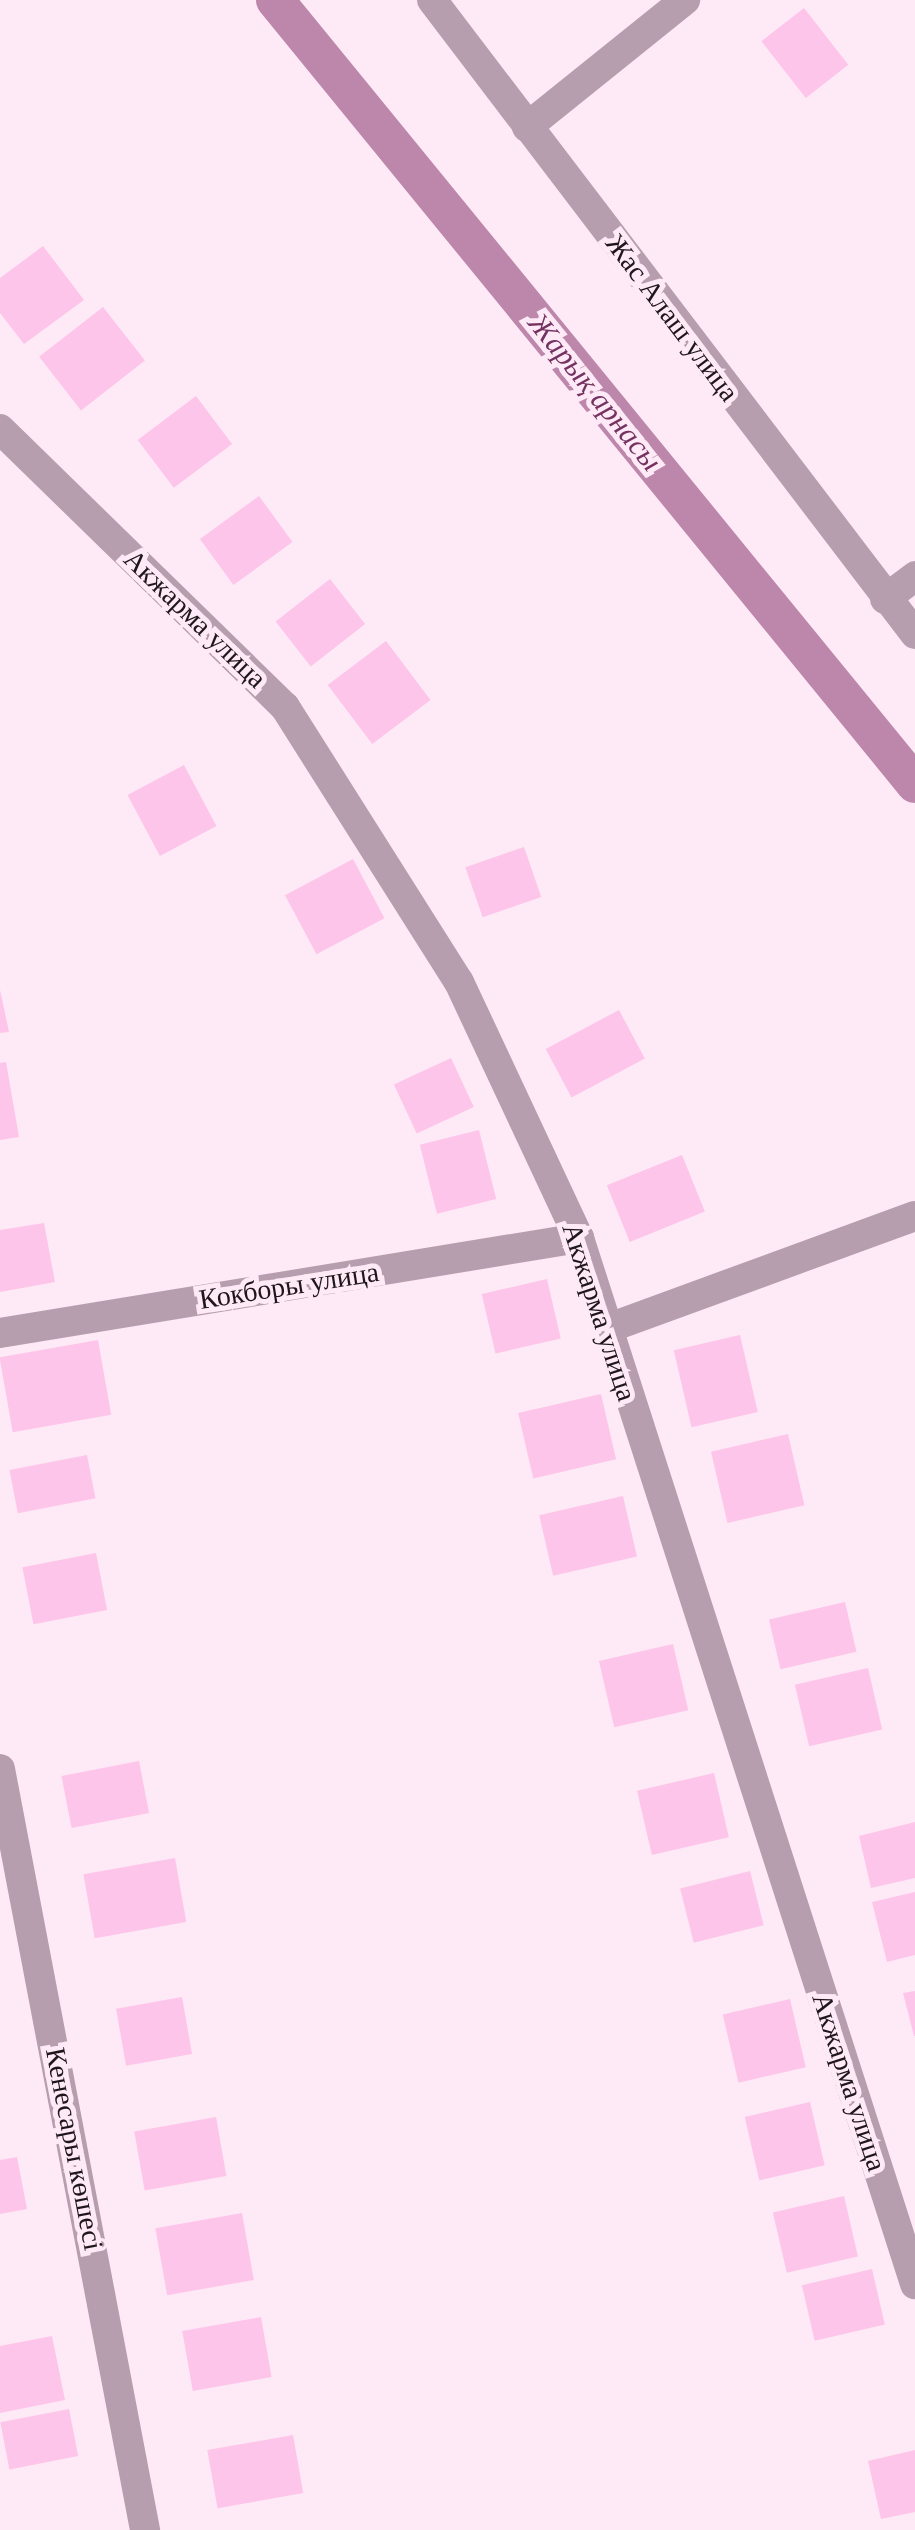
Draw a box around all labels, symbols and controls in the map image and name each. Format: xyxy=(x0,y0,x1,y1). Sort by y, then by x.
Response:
street label: Жас Алаш улица xyxy=(598,228,746,408)
water label: Жарық арнасы xyxy=(520,306,670,478)
street label: Акжарма улица xyxy=(117,543,273,695)
street label: Акжарма улица xyxy=(554,1219,644,1405)
street label: Кокборы улица xyxy=(197,1255,381,1317)
street label: Акжарма улица xyxy=(804,1989,894,2175)
street label: Кенесары көшесі xyxy=(38,2045,110,2253)

